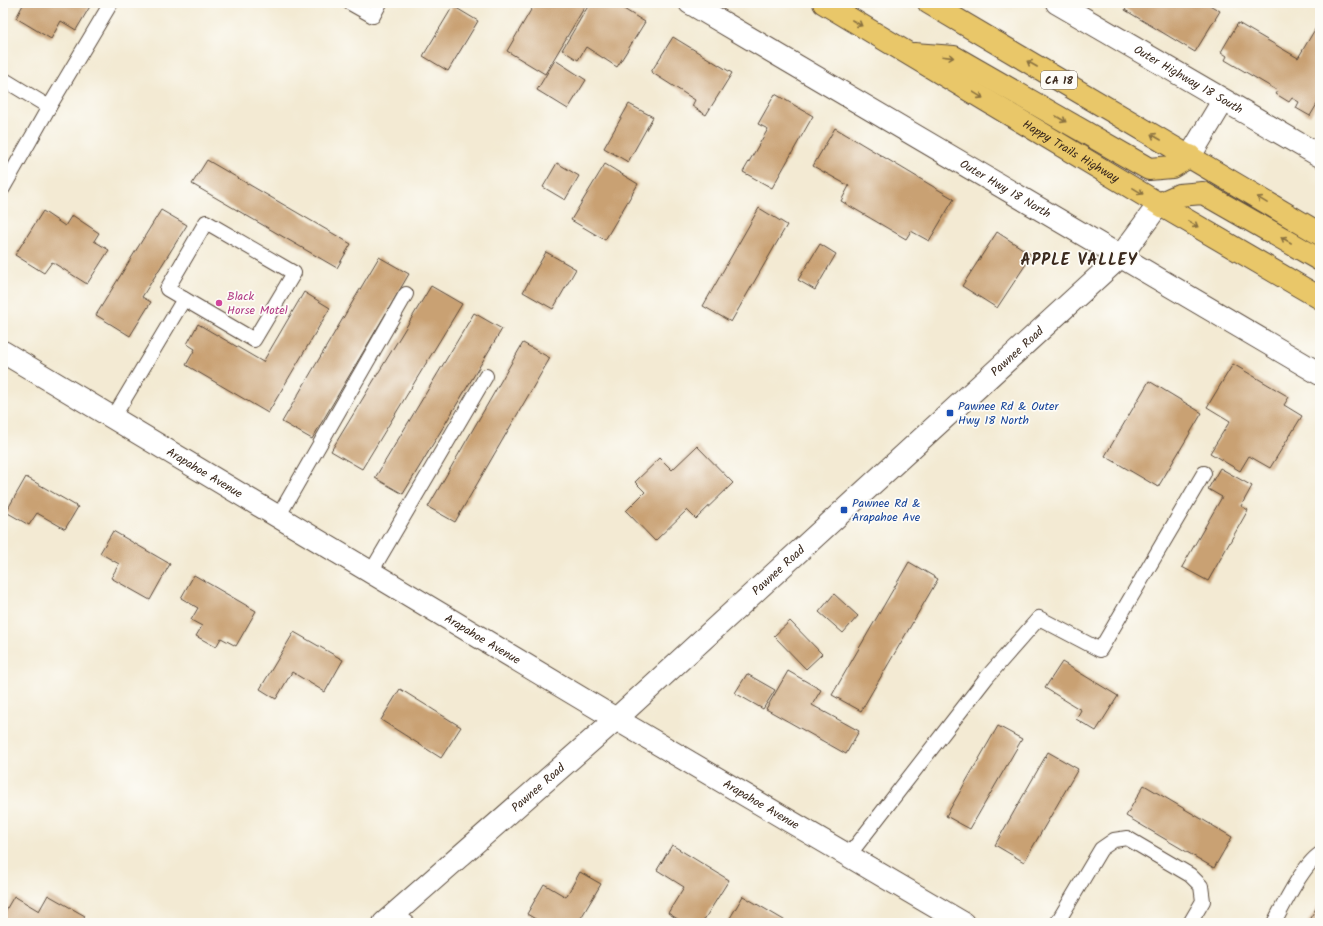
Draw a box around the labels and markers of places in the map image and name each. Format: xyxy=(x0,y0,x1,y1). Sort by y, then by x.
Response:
place label: Black Horse Motel xyxy=(227,287,288,320)
marker: Black Horse Motel xyxy=(214,298,224,308)
place label: Pawnee Rd & Outer Hwy 18 North xyxy=(958,397,1059,430)
marker: Pawnee Rd & Outer Hwy 18 North xyxy=(945,408,955,418)
place label: Pawnee Rd & Arapahoe Ave xyxy=(852,494,921,527)
marker: Pawnee Rd & Arapahoe Ave xyxy=(839,505,849,515)

